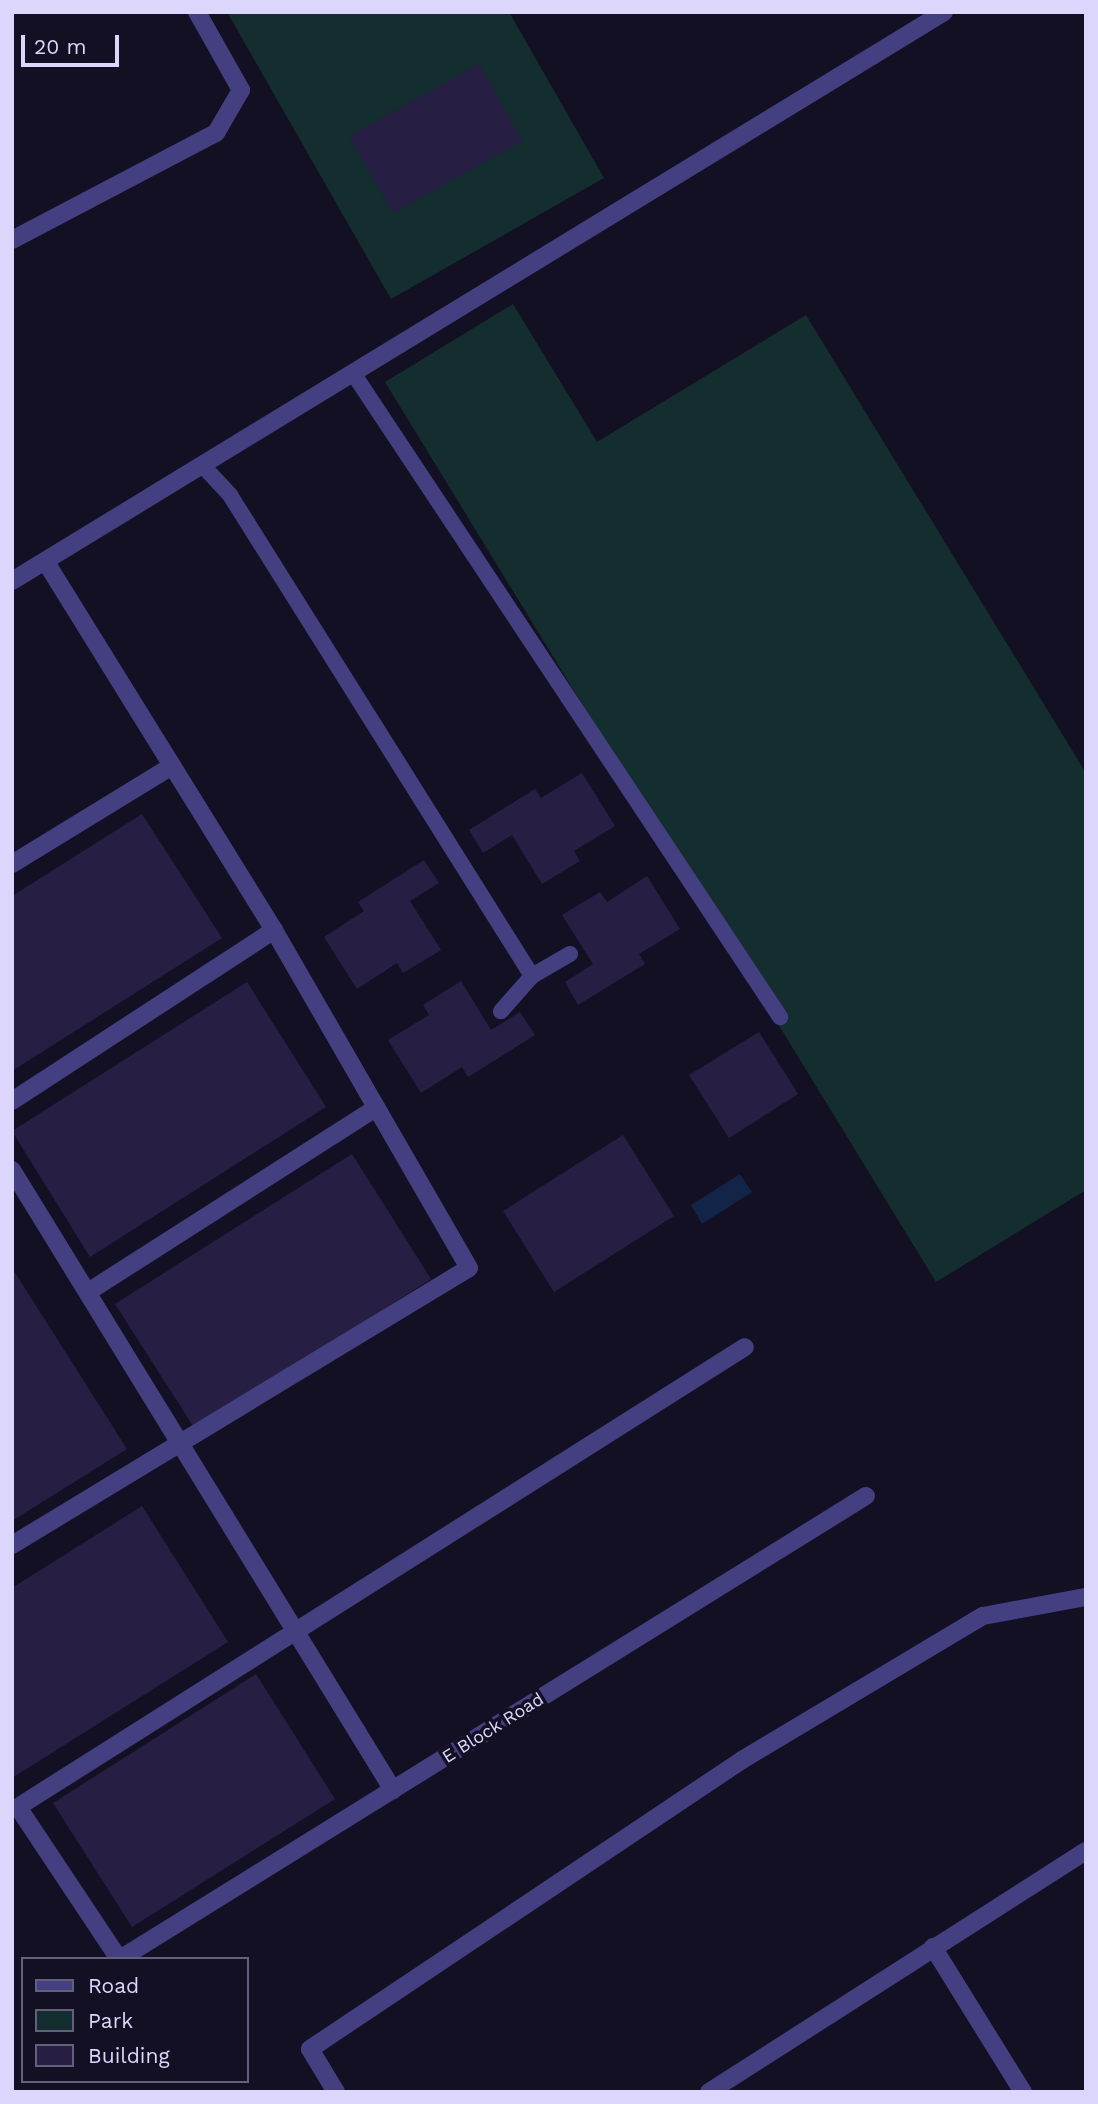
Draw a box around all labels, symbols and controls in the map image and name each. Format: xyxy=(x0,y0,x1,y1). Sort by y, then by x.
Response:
scale bar xyxy=(24,21,122,65)
text: 20 m xyxy=(34,34,86,59)
street label: E Block Road xyxy=(438,1688,548,1768)
legend xyxy=(21,1957,248,2083)
text: Road xyxy=(88,1973,139,1998)
text: Park xyxy=(88,2008,133,2033)
text: Building xyxy=(88,2043,170,2068)

